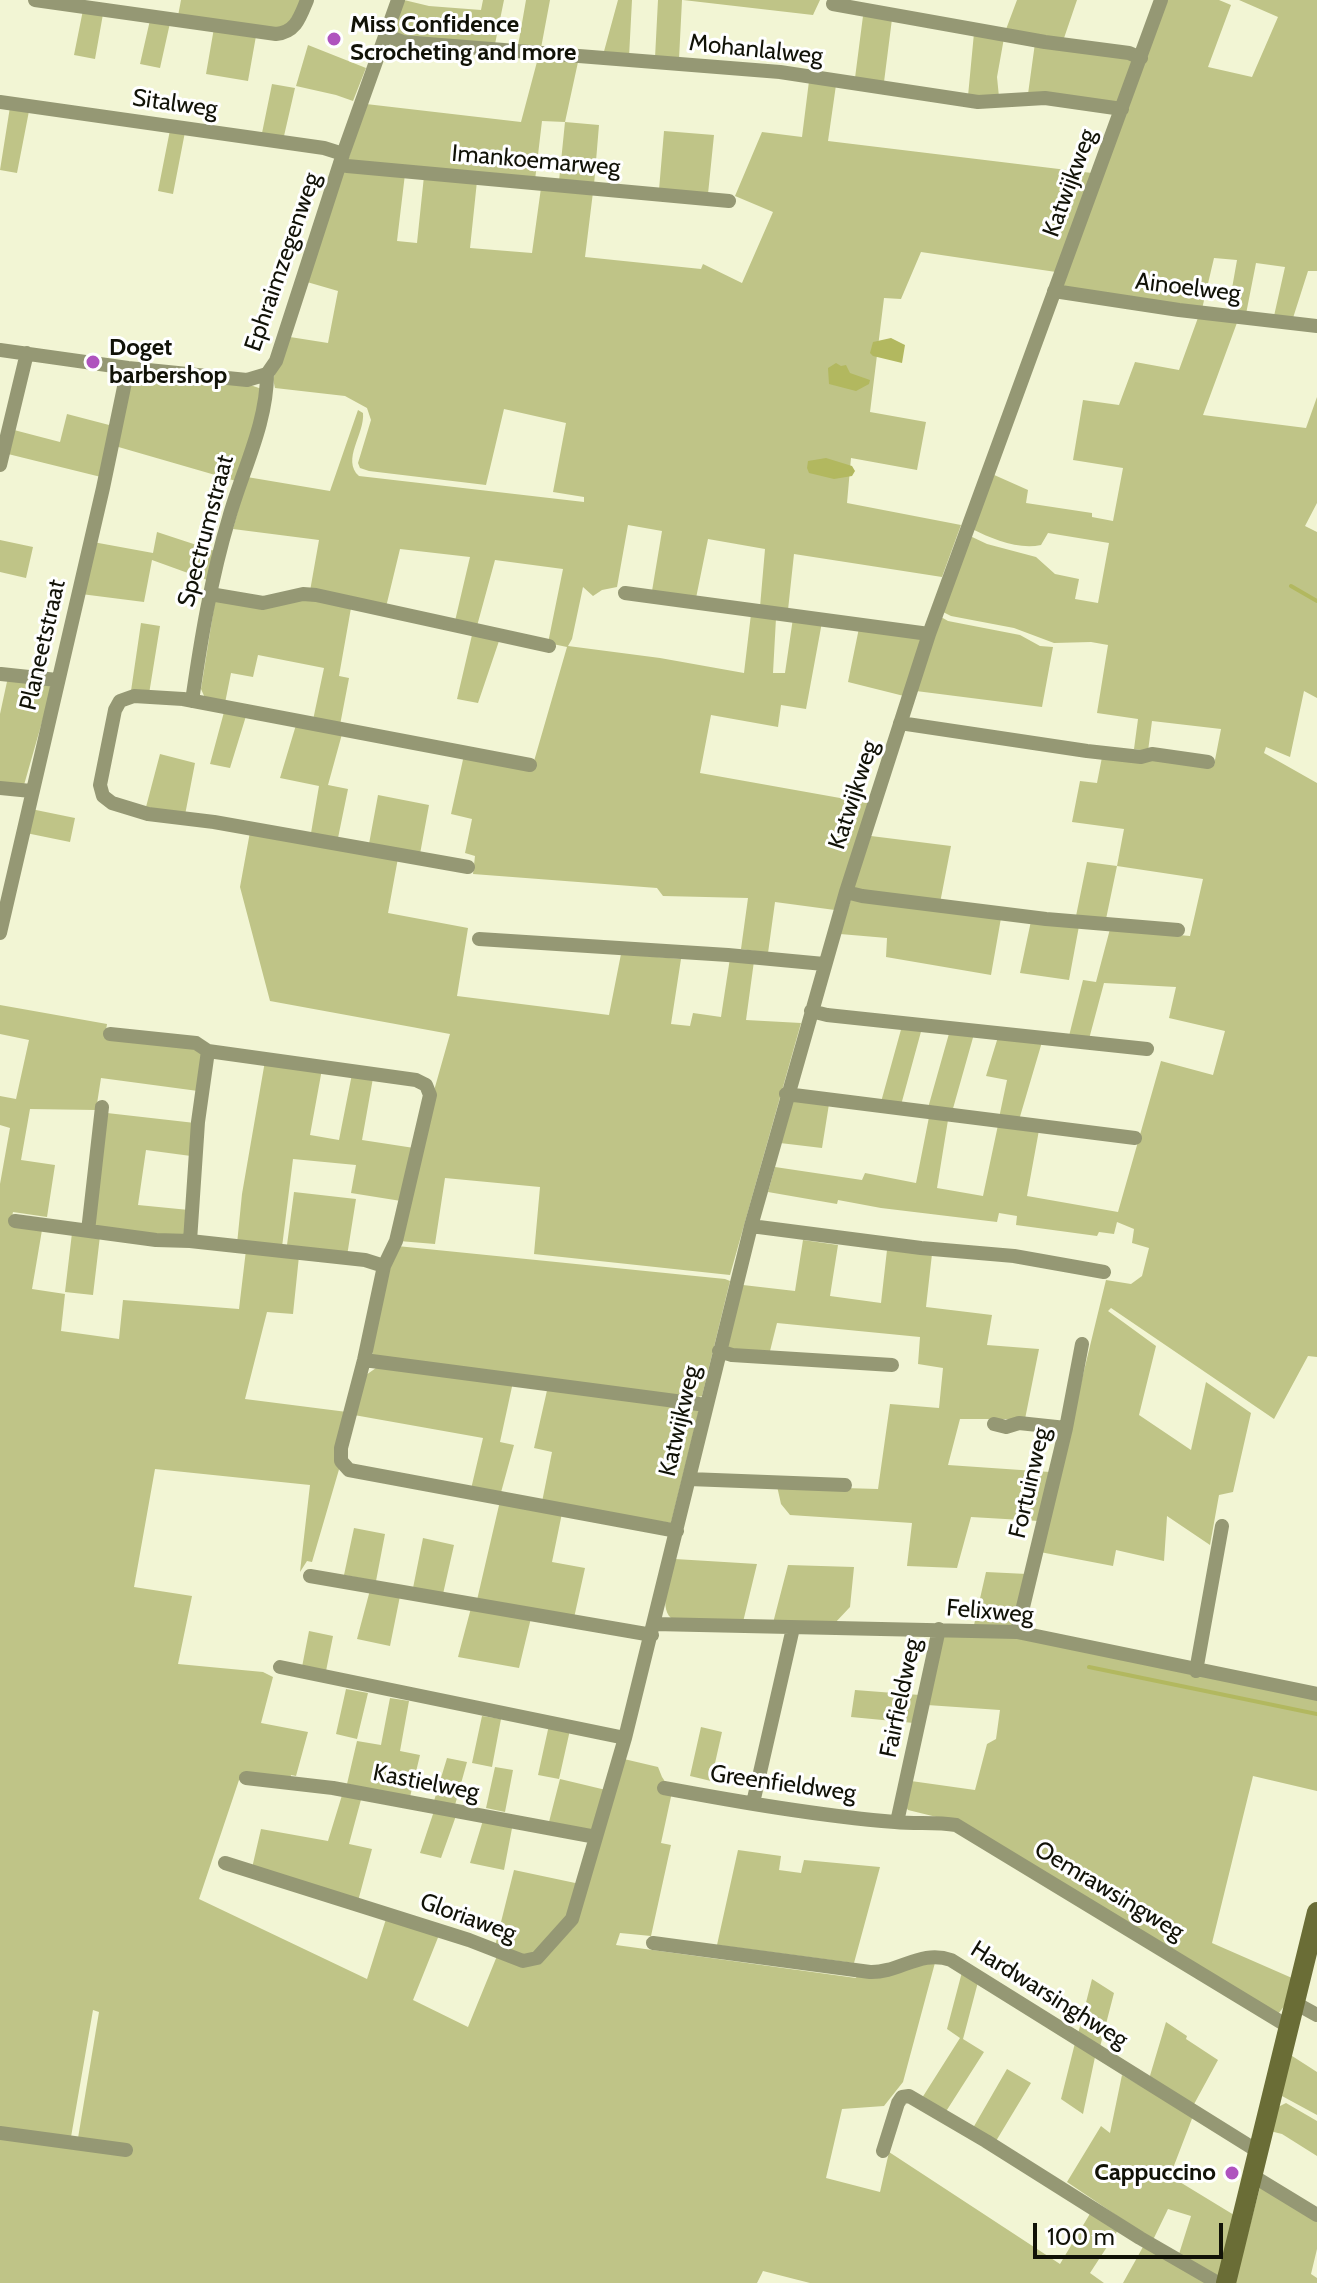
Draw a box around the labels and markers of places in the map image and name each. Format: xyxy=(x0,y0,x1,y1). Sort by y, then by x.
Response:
place label: Miss Confidence Scrocheting and more xyxy=(350,11,576,67)
marker: Miss Confidence Scrocheting and more xyxy=(325,30,343,48)
place label: Doget barbershop xyxy=(109,334,227,390)
marker: Doget barbershop xyxy=(84,353,102,371)
place label: Cappuccino xyxy=(1094,2159,1216,2187)
marker: Cappuccino xyxy=(1223,2164,1241,2182)

